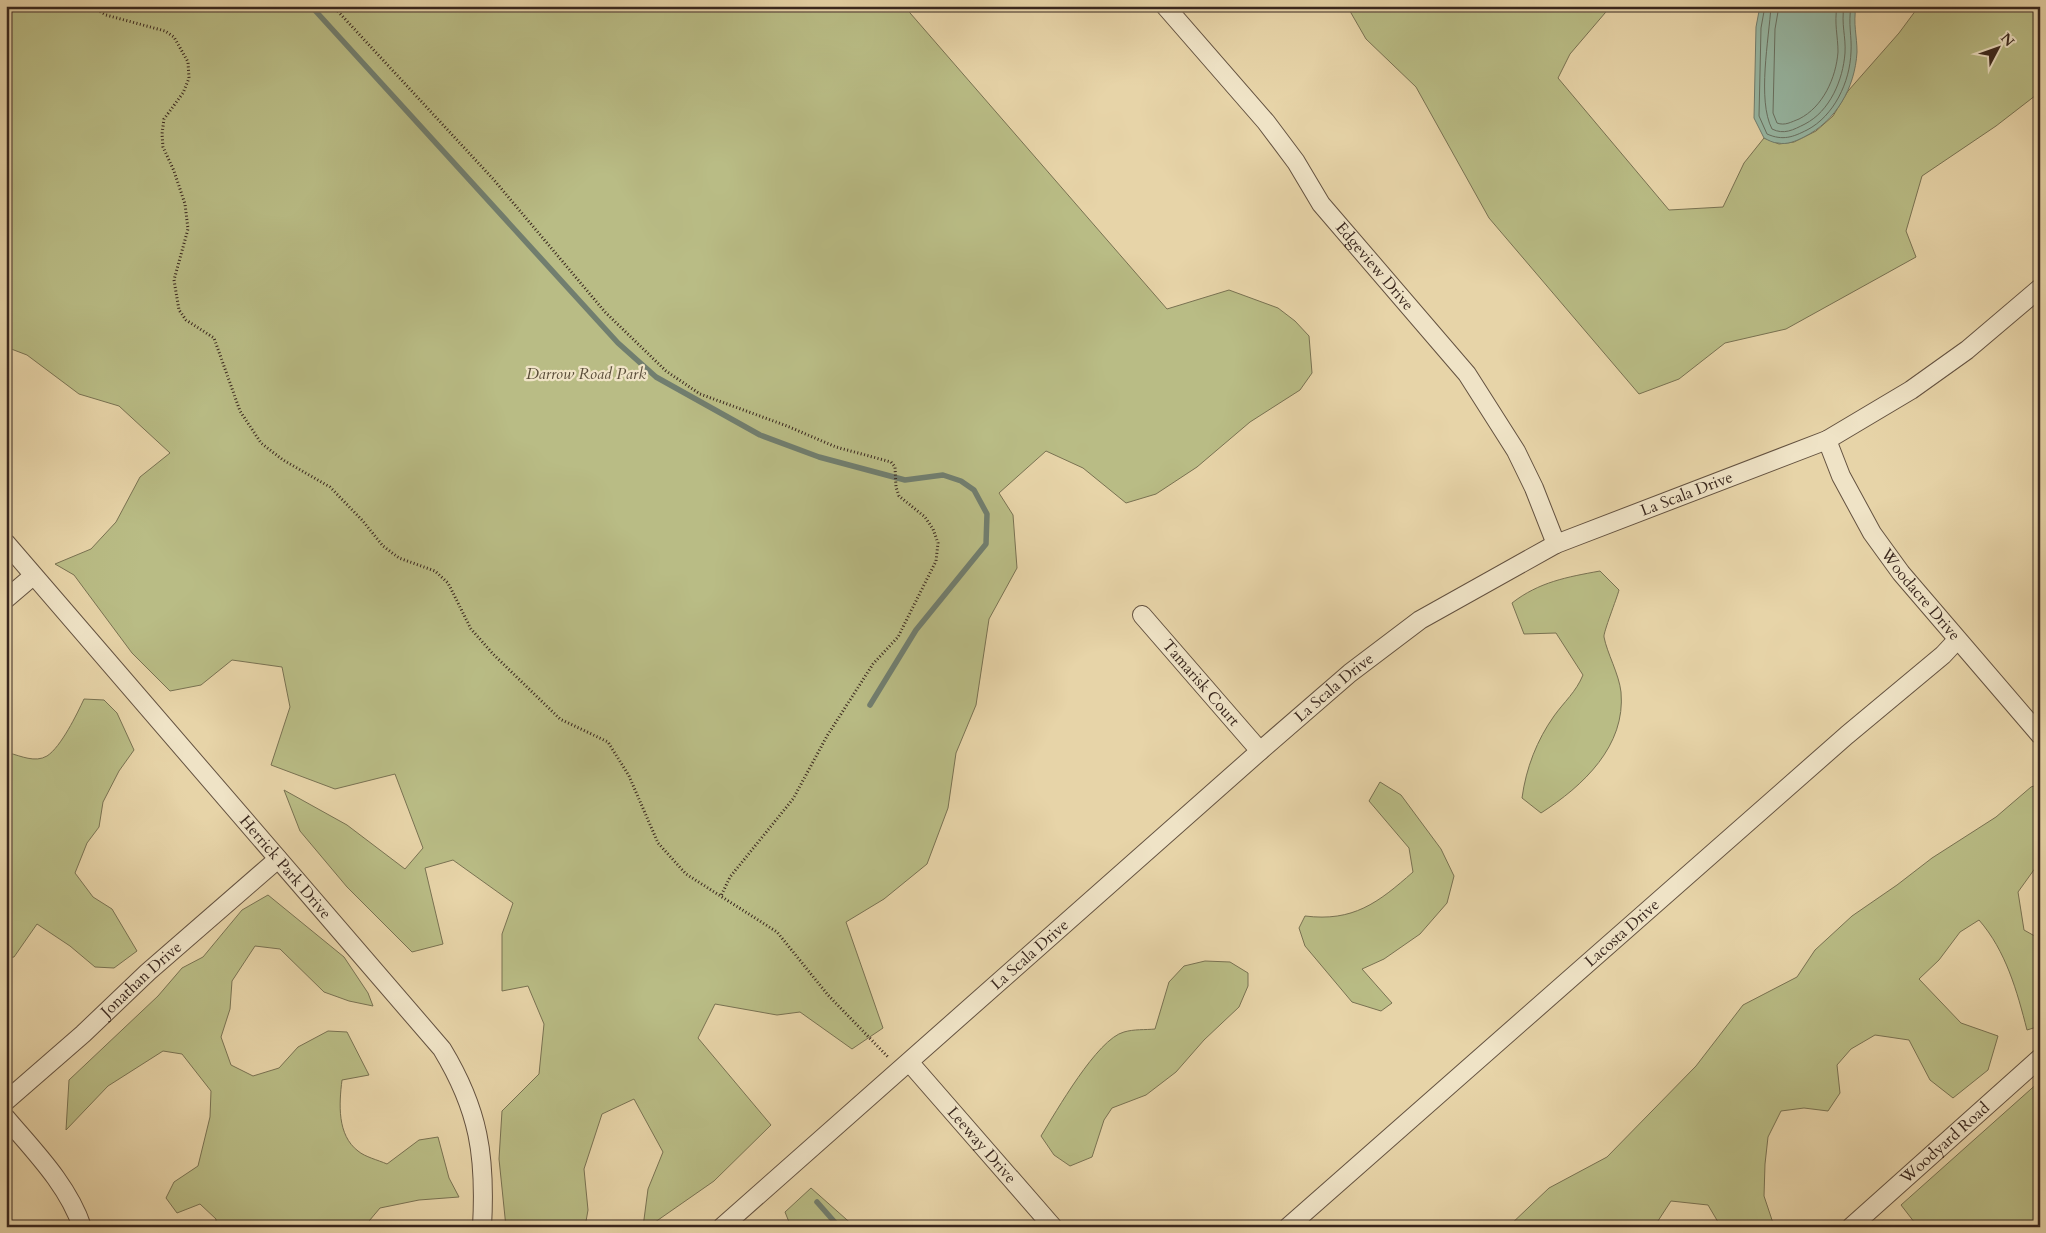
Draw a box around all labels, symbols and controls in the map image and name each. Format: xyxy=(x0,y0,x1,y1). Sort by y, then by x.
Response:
north arrow xyxy=(1974,22,2024,72)
text: N xyxy=(1996,29,2019,51)
street label: Edgeview Drive xyxy=(1330,217,1419,315)
park label: Darrow Road Park xyxy=(526,363,646,385)
street label: La Scala Drive xyxy=(1637,466,1736,522)
street label: Woodacre Drive xyxy=(1875,543,1965,645)
street label: Tamarisk Court xyxy=(1157,635,1245,731)
street label: La Scala Drive xyxy=(1290,648,1378,727)
street label: Herrick Park Drive xyxy=(234,811,336,924)
street label: Lacosta Drive xyxy=(1580,894,1664,972)
street label: La Scala Drive xyxy=(986,914,1073,995)
street label: Jonathan Drive xyxy=(95,936,187,1024)
street label: Woodyard Road xyxy=(1895,1097,1995,1189)
street label: Leeway Drive xyxy=(942,1102,1021,1188)

